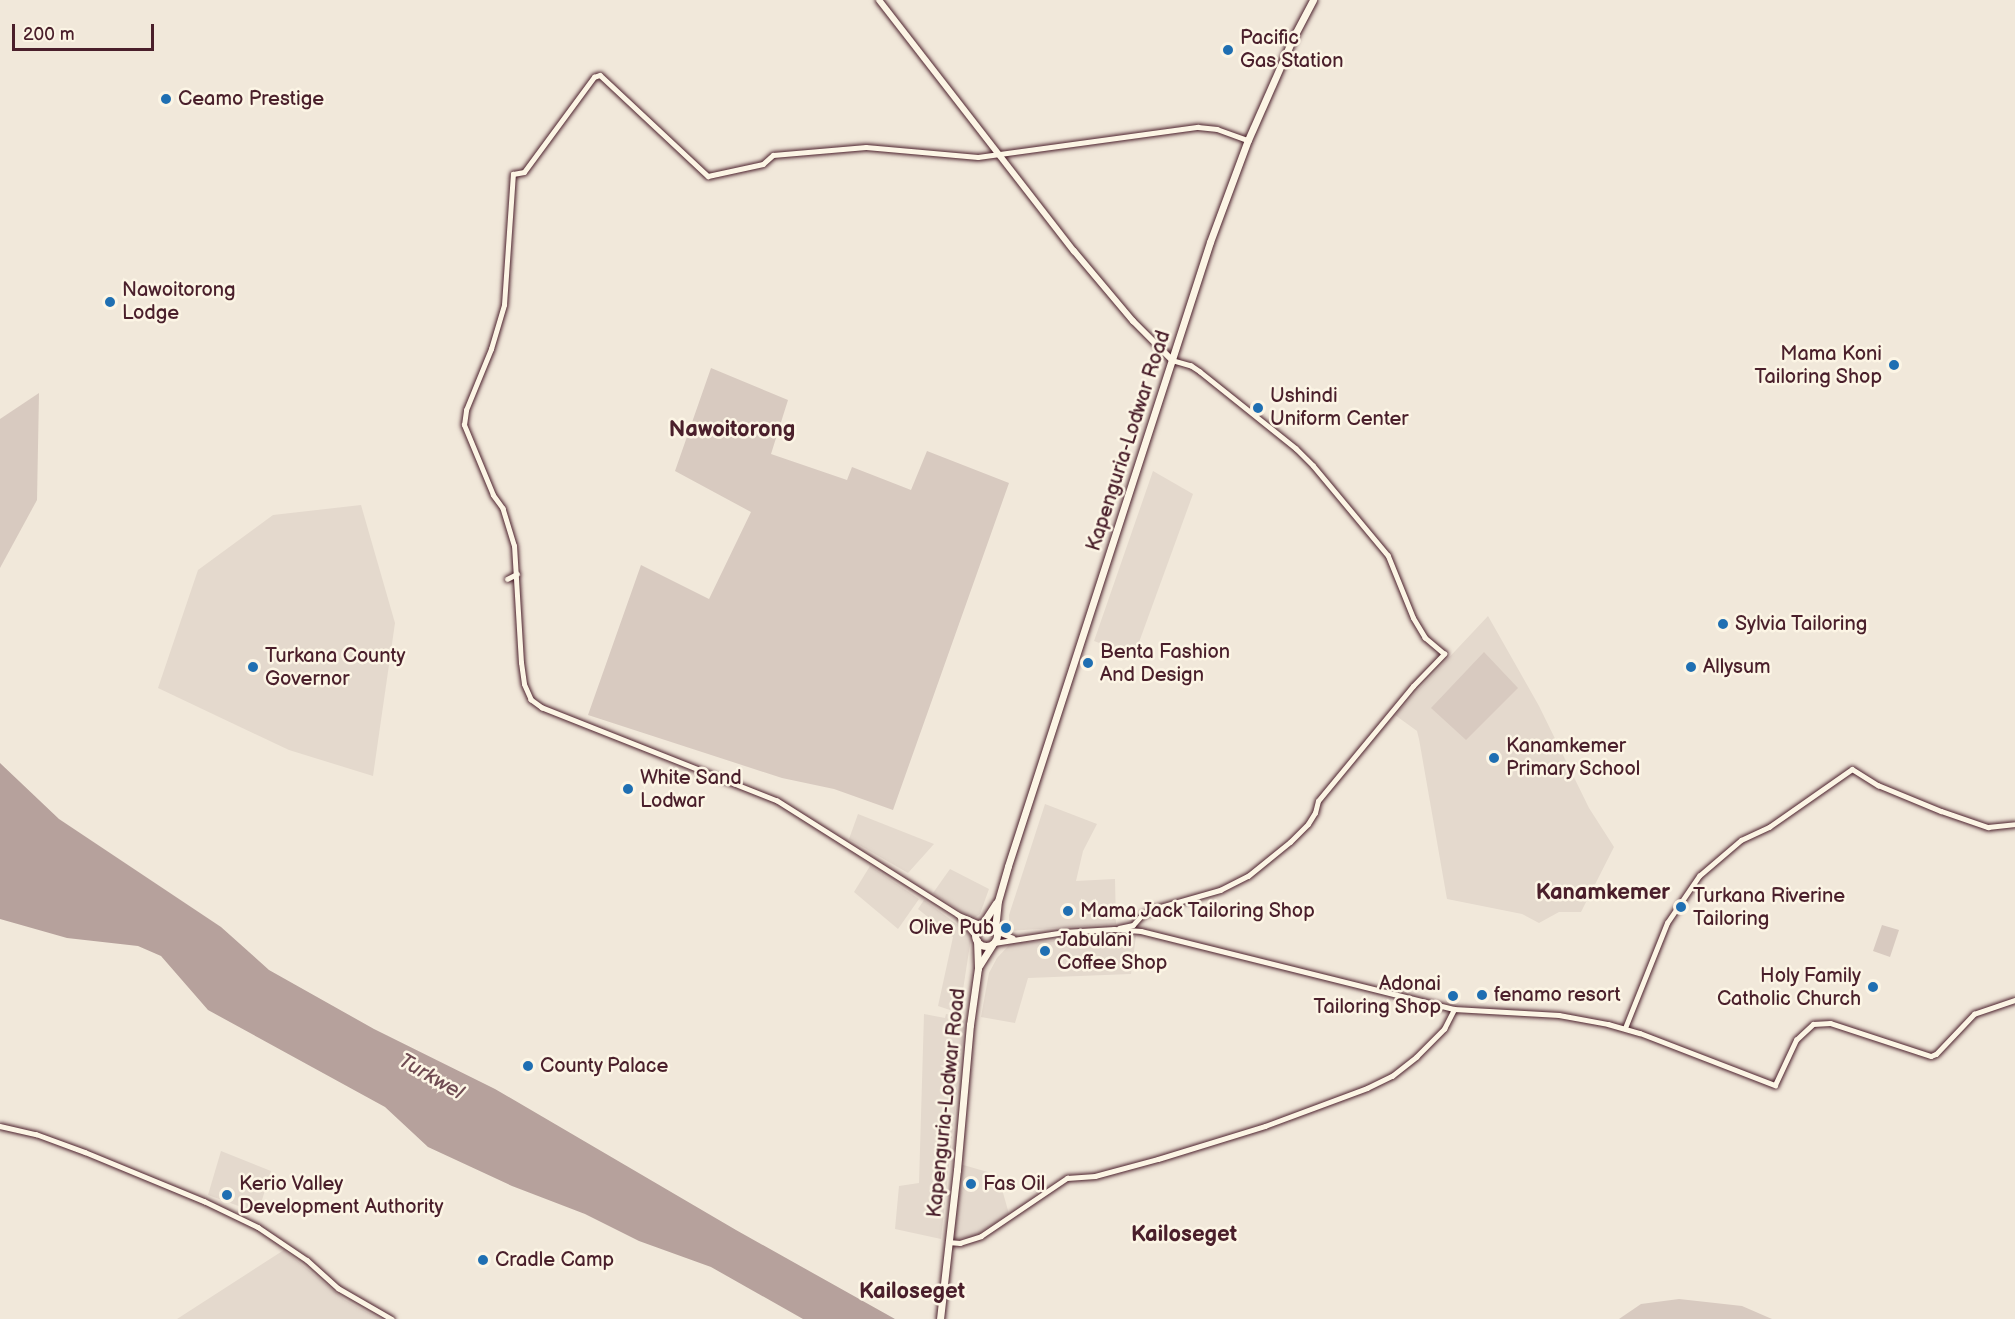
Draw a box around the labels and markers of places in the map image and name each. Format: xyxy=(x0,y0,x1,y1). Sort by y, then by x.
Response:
place label: Pacific Gas Station xyxy=(1240,27,1344,74)
marker: Pacific Gas Station xyxy=(1221,43,1235,57)
place label: Ceamo Prestige xyxy=(178,87,324,111)
marker: Ceamo Prestige xyxy=(159,92,173,106)
place label: Nawoitorong Lodge xyxy=(122,278,236,325)
marker: Nawoitorong Lodge xyxy=(103,295,117,309)
place label: Mama Koni Tailoring Shop xyxy=(1754,342,1882,389)
marker: Mama Koni Tailoring Shop xyxy=(1887,358,1901,372)
place label: Ushindi Uniform Center xyxy=(1270,384,1409,431)
marker: Ushindi Uniform Center xyxy=(1251,401,1265,415)
place label: Sylvia Tailoring xyxy=(1735,612,1868,636)
marker: Sylvia Tailoring xyxy=(1716,617,1730,631)
place label: Benta Fashion And Design xyxy=(1100,640,1230,687)
place label: Turkana County Governor xyxy=(265,644,406,691)
place label: Allysum xyxy=(1703,655,1771,679)
marker: Benta Fashion And Design xyxy=(1081,656,1095,670)
marker: Turkana County Governor xyxy=(246,660,260,674)
marker: Allysum xyxy=(1684,660,1698,674)
place label: Kanamkemer Primary School xyxy=(1506,734,1642,781)
marker: Kanamkemer Primary School xyxy=(1487,751,1501,765)
place label: White Sand Lodwar xyxy=(640,766,742,813)
marker: White Sand Lodwar xyxy=(621,782,635,796)
place label: Turkana Riverine Tailoring xyxy=(1693,884,1845,931)
place label: Mama Jack Tailoring Shop xyxy=(1080,899,1317,923)
marker: Turkana Riverine Tailoring xyxy=(1674,900,1688,914)
marker: Mama Jack Tailoring Shop xyxy=(1061,904,1075,918)
place label: Olive Pub xyxy=(909,916,994,940)
marker: Olive Pub xyxy=(999,921,1013,935)
place label: Jabulani Coffee Shop xyxy=(1057,928,1168,975)
marker: Jabulani Coffee Shop xyxy=(1038,944,1052,958)
place label: Holy Family Catholic Church xyxy=(1717,964,1861,1011)
place label: Adonai Tailoring Shop xyxy=(1313,972,1441,1019)
marker: Holy Family Catholic Church xyxy=(1866,980,1880,994)
place label: fenamo resort xyxy=(1494,983,1621,1007)
marker: fenamo resort xyxy=(1475,988,1489,1002)
marker: Adonai Tailoring Shop xyxy=(1446,989,1460,1003)
place label: County Palace xyxy=(540,1054,670,1078)
marker: County Palace xyxy=(521,1059,535,1073)
place label: Kerio Valley Development Authority xyxy=(239,1172,444,1219)
place label: Fas Oil xyxy=(983,1172,1045,1196)
marker: Fas Oil xyxy=(964,1177,978,1191)
marker: Kerio Valley Development Authority xyxy=(220,1188,234,1202)
place label: Cradle Camp xyxy=(495,1248,614,1272)
marker: Cradle Camp xyxy=(476,1253,490,1267)

